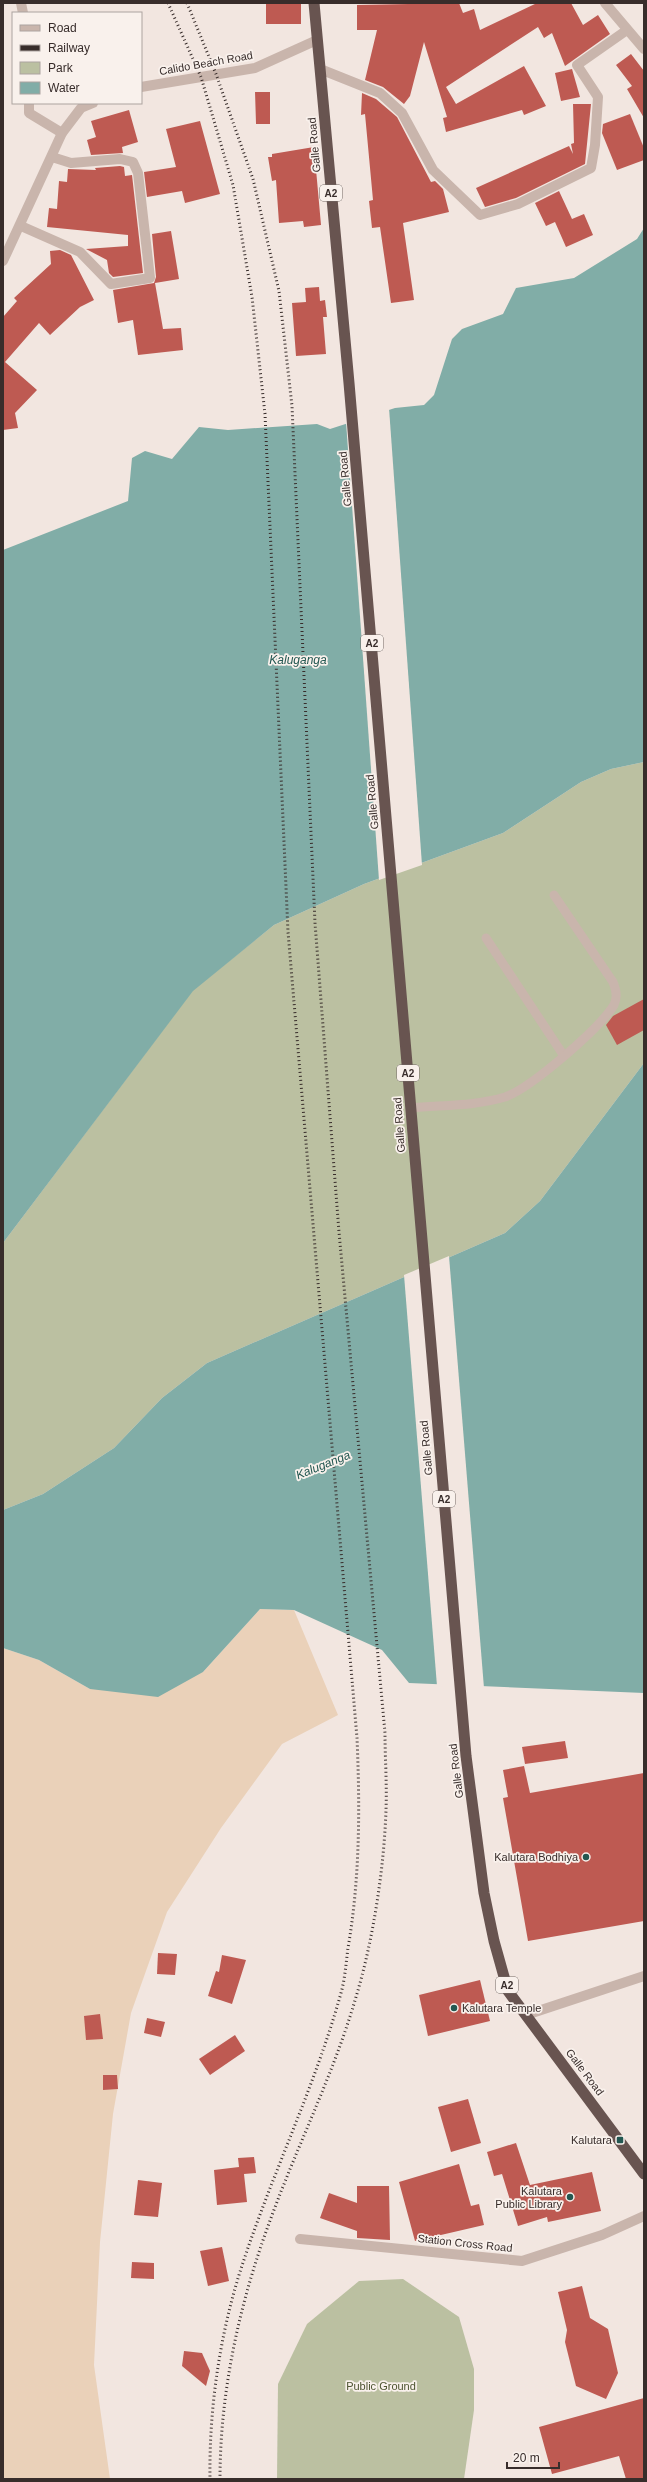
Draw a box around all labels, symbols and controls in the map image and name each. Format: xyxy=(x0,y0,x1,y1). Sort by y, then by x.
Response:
legend xyxy=(12,12,142,104)
text: Road xyxy=(48,21,77,35)
text: Railway xyxy=(48,41,90,55)
street label: Calido Beach Road xyxy=(158,49,254,77)
text: Park xyxy=(48,61,74,75)
text: Water xyxy=(48,81,80,95)
street label: Galle Road xyxy=(306,117,322,173)
road number: A2 xyxy=(320,185,342,201)
street label: Galle Road xyxy=(337,451,353,507)
road number: A2 xyxy=(361,635,383,651)
water label: Kaluganga xyxy=(269,653,327,667)
street label: Galle Road xyxy=(364,774,380,830)
road number: A2 xyxy=(397,1065,419,1081)
street label: Galle Road xyxy=(391,1097,407,1153)
street label: Galle Road xyxy=(418,1420,434,1476)
water label: Kaluganga xyxy=(294,1448,353,1482)
road number: A2 xyxy=(433,1491,455,1507)
street label: Galle Road xyxy=(447,1743,465,1799)
place label: Kalutara Bodhiya xyxy=(494,1851,579,1863)
marker: Kalutara Bodhiya xyxy=(581,1852,591,1862)
road number: A2 xyxy=(496,1977,518,1993)
place label: Kalutara Temple xyxy=(462,2002,541,2014)
marker: Kalutara Temple xyxy=(449,2003,459,2013)
street label: Galle Road xyxy=(564,2046,606,2098)
place label: Kalutara xyxy=(571,2134,613,2146)
marker: Kalutara xyxy=(615,2135,625,2145)
place label: Kalutara Public Library xyxy=(495,2185,563,2210)
marker: Kalutara Public Library xyxy=(565,2192,575,2202)
street label: Station Cross Road xyxy=(417,2232,513,2254)
park label: Public Ground xyxy=(346,2380,416,2392)
scale bar xyxy=(507,2444,559,2470)
text: 20 m xyxy=(513,2451,540,2465)

